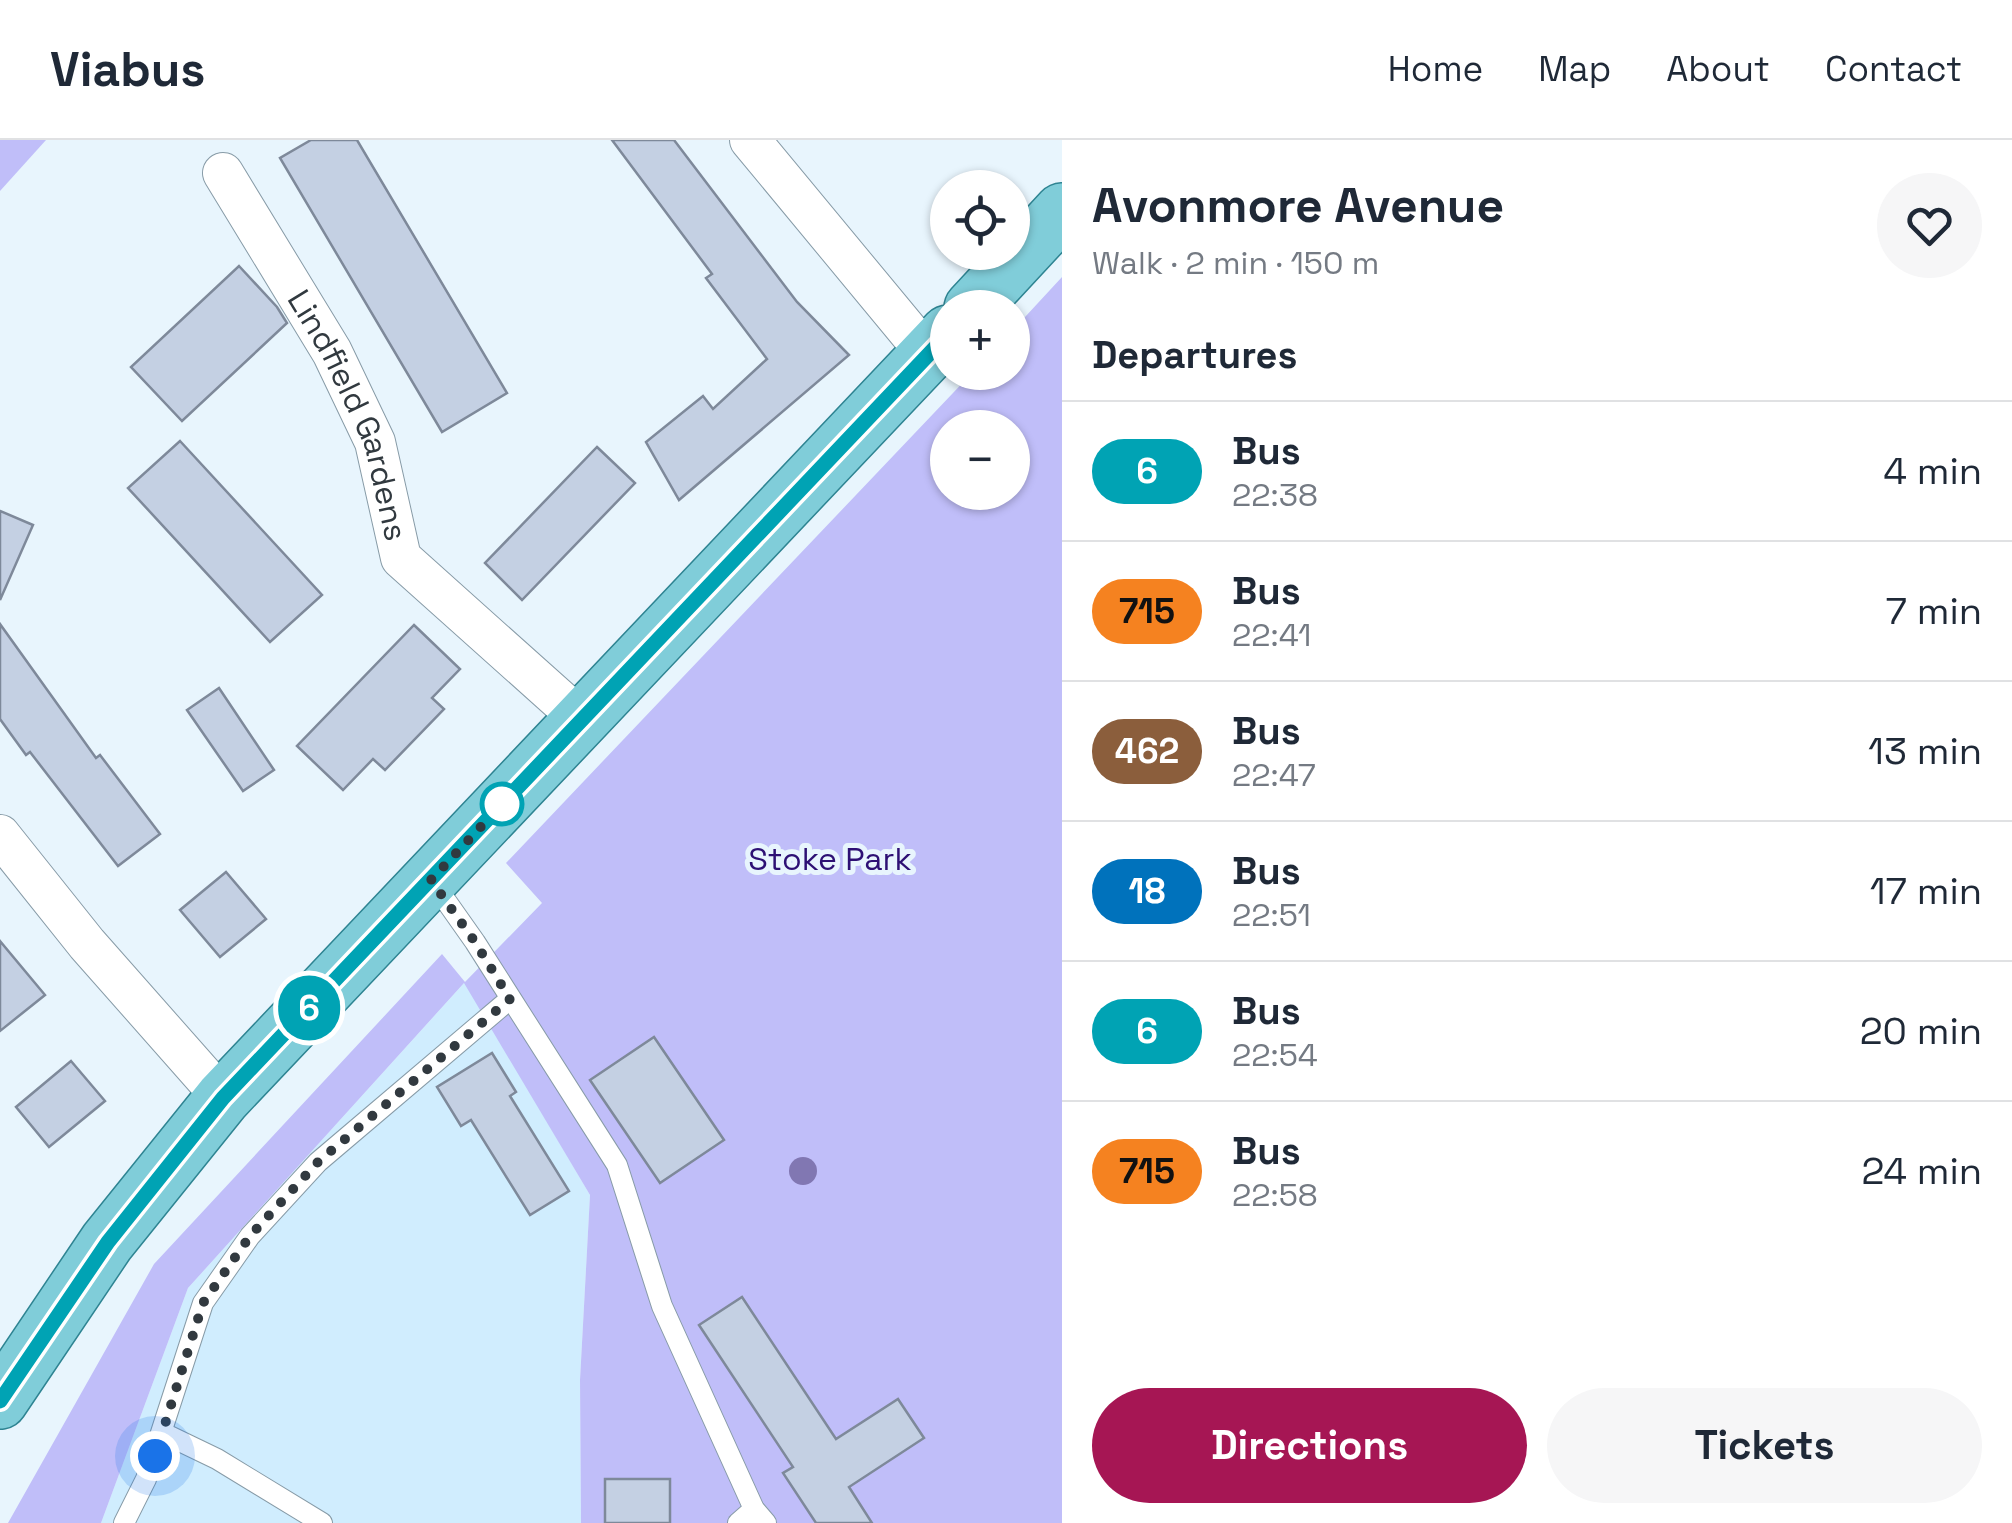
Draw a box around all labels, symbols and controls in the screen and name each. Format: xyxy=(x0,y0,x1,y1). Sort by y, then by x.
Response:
text: Viabus xyxy=(50,39,206,100)
text: Home xyxy=(1388,47,1483,91)
text: Map xyxy=(1538,47,1611,91)
text: About xyxy=(1666,47,1770,91)
text: Contact xyxy=(1825,47,1962,91)
map controls xyxy=(930,170,1030,510)
button: locate xyxy=(930,170,1030,270)
button: heart xyxy=(1877,173,1982,278)
text: Avonmore Avenue xyxy=(1092,175,1504,236)
text: Walk · 2 min · 150 m xyxy=(1092,243,1379,283)
street label: Lindfield Gardens xyxy=(279,282,416,544)
button: + xyxy=(930,290,1030,390)
text: Departures xyxy=(1092,331,1297,379)
button: − xyxy=(930,410,1030,510)
text: Bus xyxy=(1232,427,1301,475)
text: 4 min xyxy=(1883,447,1982,495)
text: 6 xyxy=(1136,449,1158,493)
text: 22:38 xyxy=(1232,475,1318,515)
text: Bus xyxy=(1232,567,1301,615)
text: 7 min xyxy=(1886,587,1982,635)
text: 715 xyxy=(1119,589,1175,633)
text: 22:41 xyxy=(1232,615,1311,655)
text: Bus xyxy=(1232,707,1301,755)
text: 13 min xyxy=(1868,727,1982,775)
text: 462 xyxy=(1115,729,1179,773)
text: 22:47 xyxy=(1232,755,1316,795)
unlabelled marker xyxy=(481,783,523,825)
park label: Stoke Park xyxy=(748,839,912,879)
text: Bus xyxy=(1232,847,1301,895)
text: 17 min xyxy=(1870,867,1982,915)
text: 18 xyxy=(1129,869,1165,913)
text: 22:51 xyxy=(1232,895,1311,935)
line badge: 6 xyxy=(276,976,342,1040)
text: 6 xyxy=(298,986,320,1030)
text: Bus xyxy=(1232,987,1301,1035)
text: 20 min xyxy=(1860,1007,1982,1055)
text: 6 xyxy=(1136,1009,1158,1053)
text: 22:54 xyxy=(1232,1035,1318,1075)
text: Bus xyxy=(1232,1127,1301,1175)
text: 24 min xyxy=(1861,1147,1982,1195)
text: 715 xyxy=(1119,1149,1175,1193)
text: 22:58 xyxy=(1232,1175,1318,1215)
button: Directions xyxy=(1092,1388,1527,1503)
button: Tickets xyxy=(1547,1388,1982,1503)
your location xyxy=(130,1431,180,1481)

